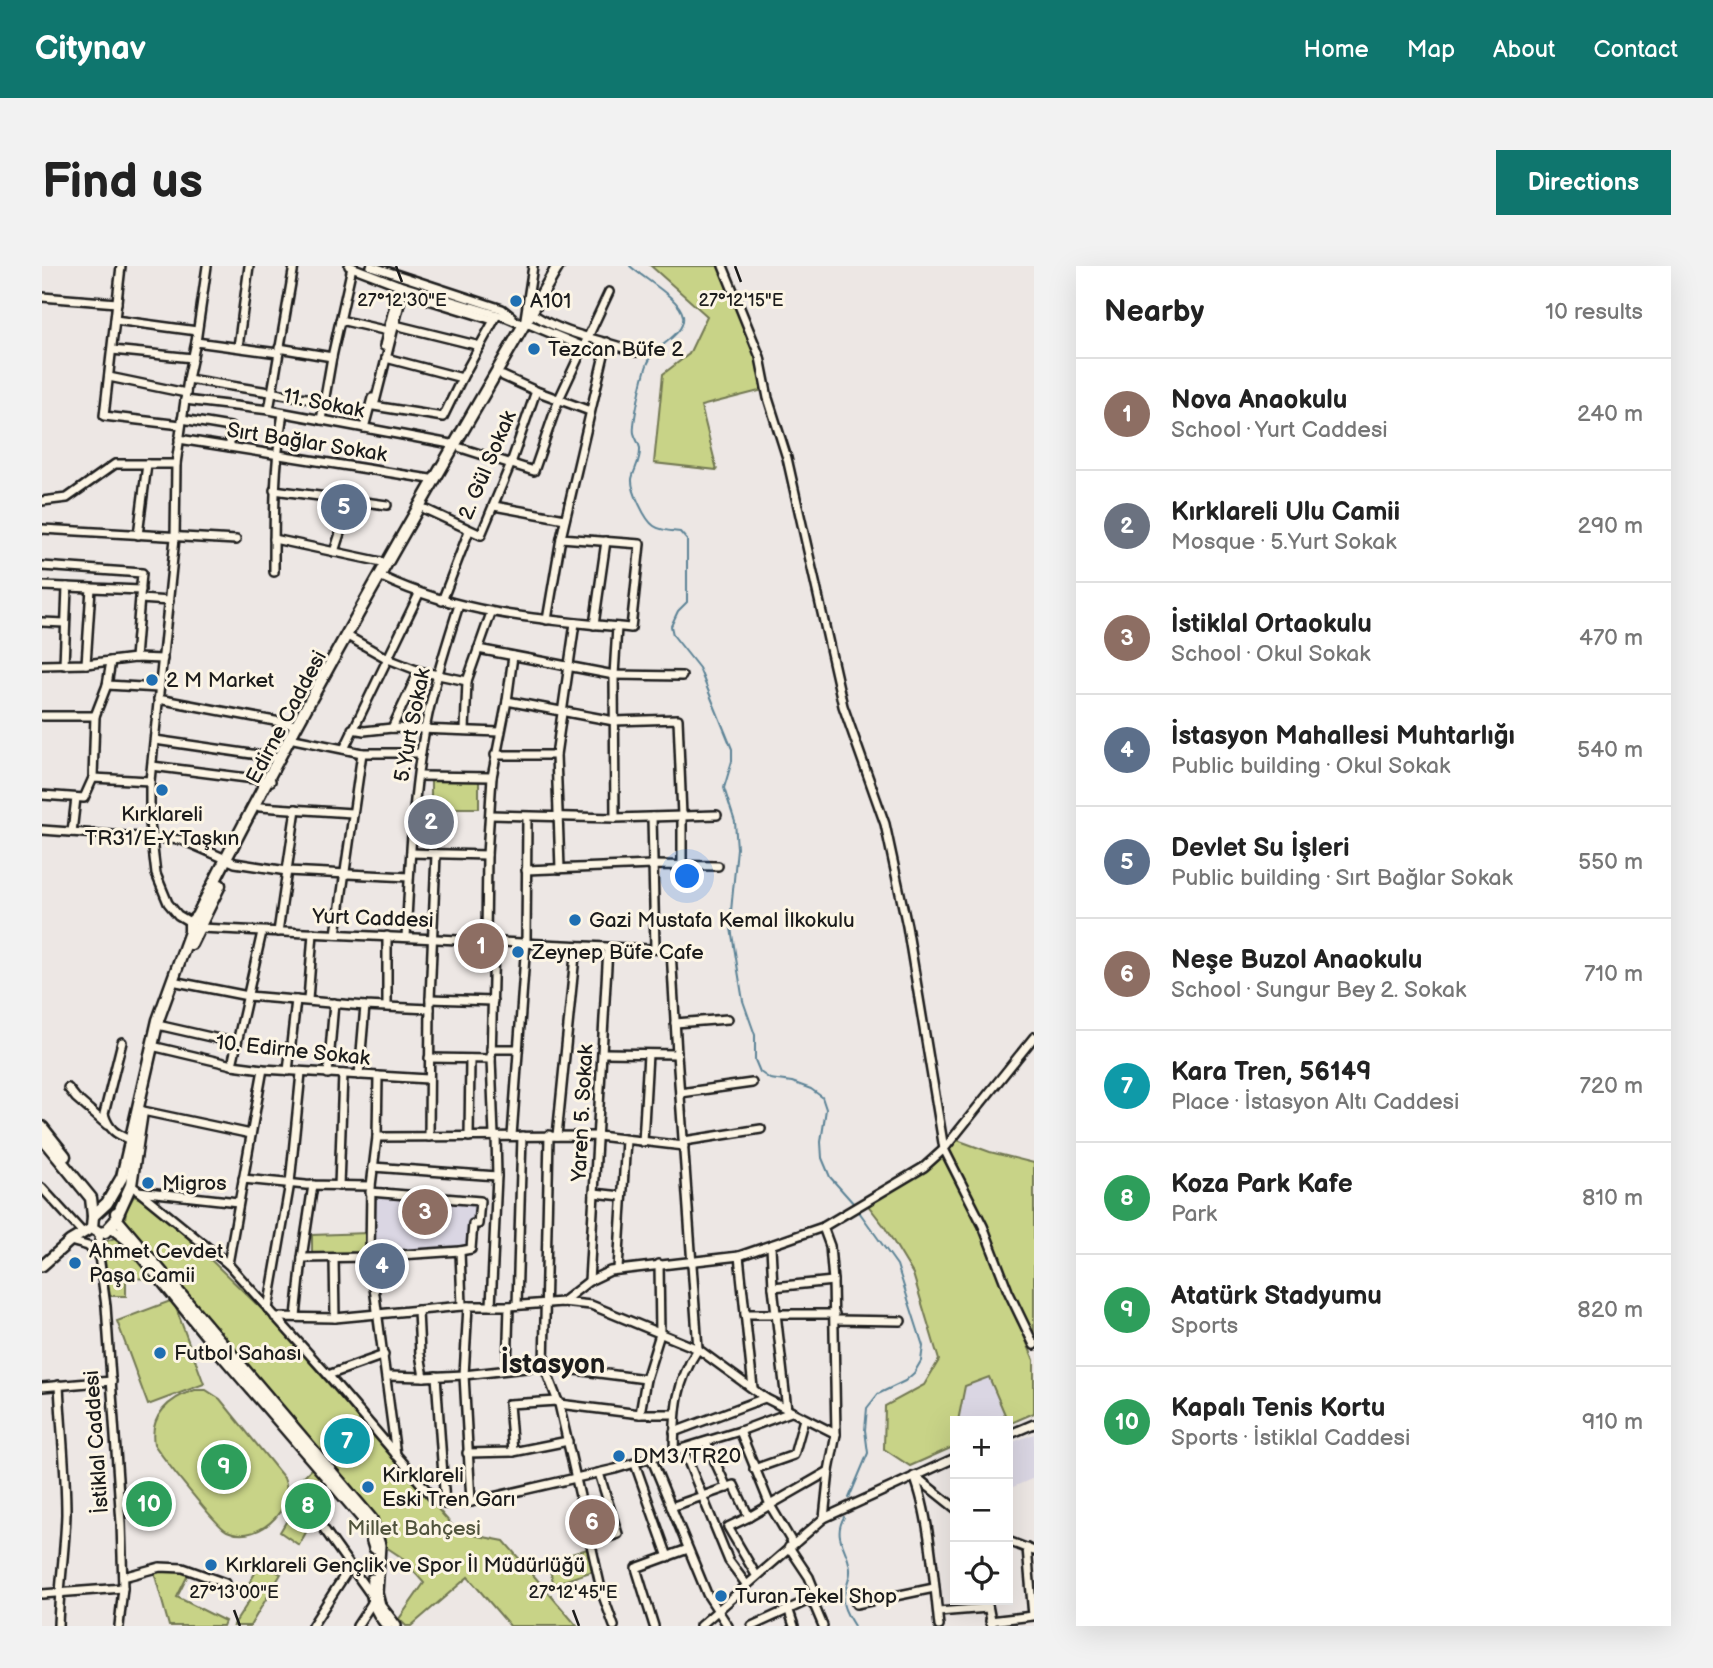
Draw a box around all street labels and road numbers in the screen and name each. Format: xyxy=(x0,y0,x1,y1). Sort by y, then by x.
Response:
street label: 11. Sokak xyxy=(281,383,367,424)
street label: 2. Gül Sokak xyxy=(453,406,522,524)
street label: Sırt Bağlar Sokak xyxy=(225,417,390,468)
street label: Edirne Caddesi xyxy=(241,646,332,788)
street label: 5.Yurt Sokak xyxy=(389,665,436,784)
street label: Yurt Caddesi xyxy=(311,904,434,933)
street label: 10. Edirne Sokak xyxy=(215,1030,372,1071)
street label: Yaren 5. Sokak xyxy=(566,1043,599,1183)
street label: İstiklal Caddesi xyxy=(79,1370,114,1514)

